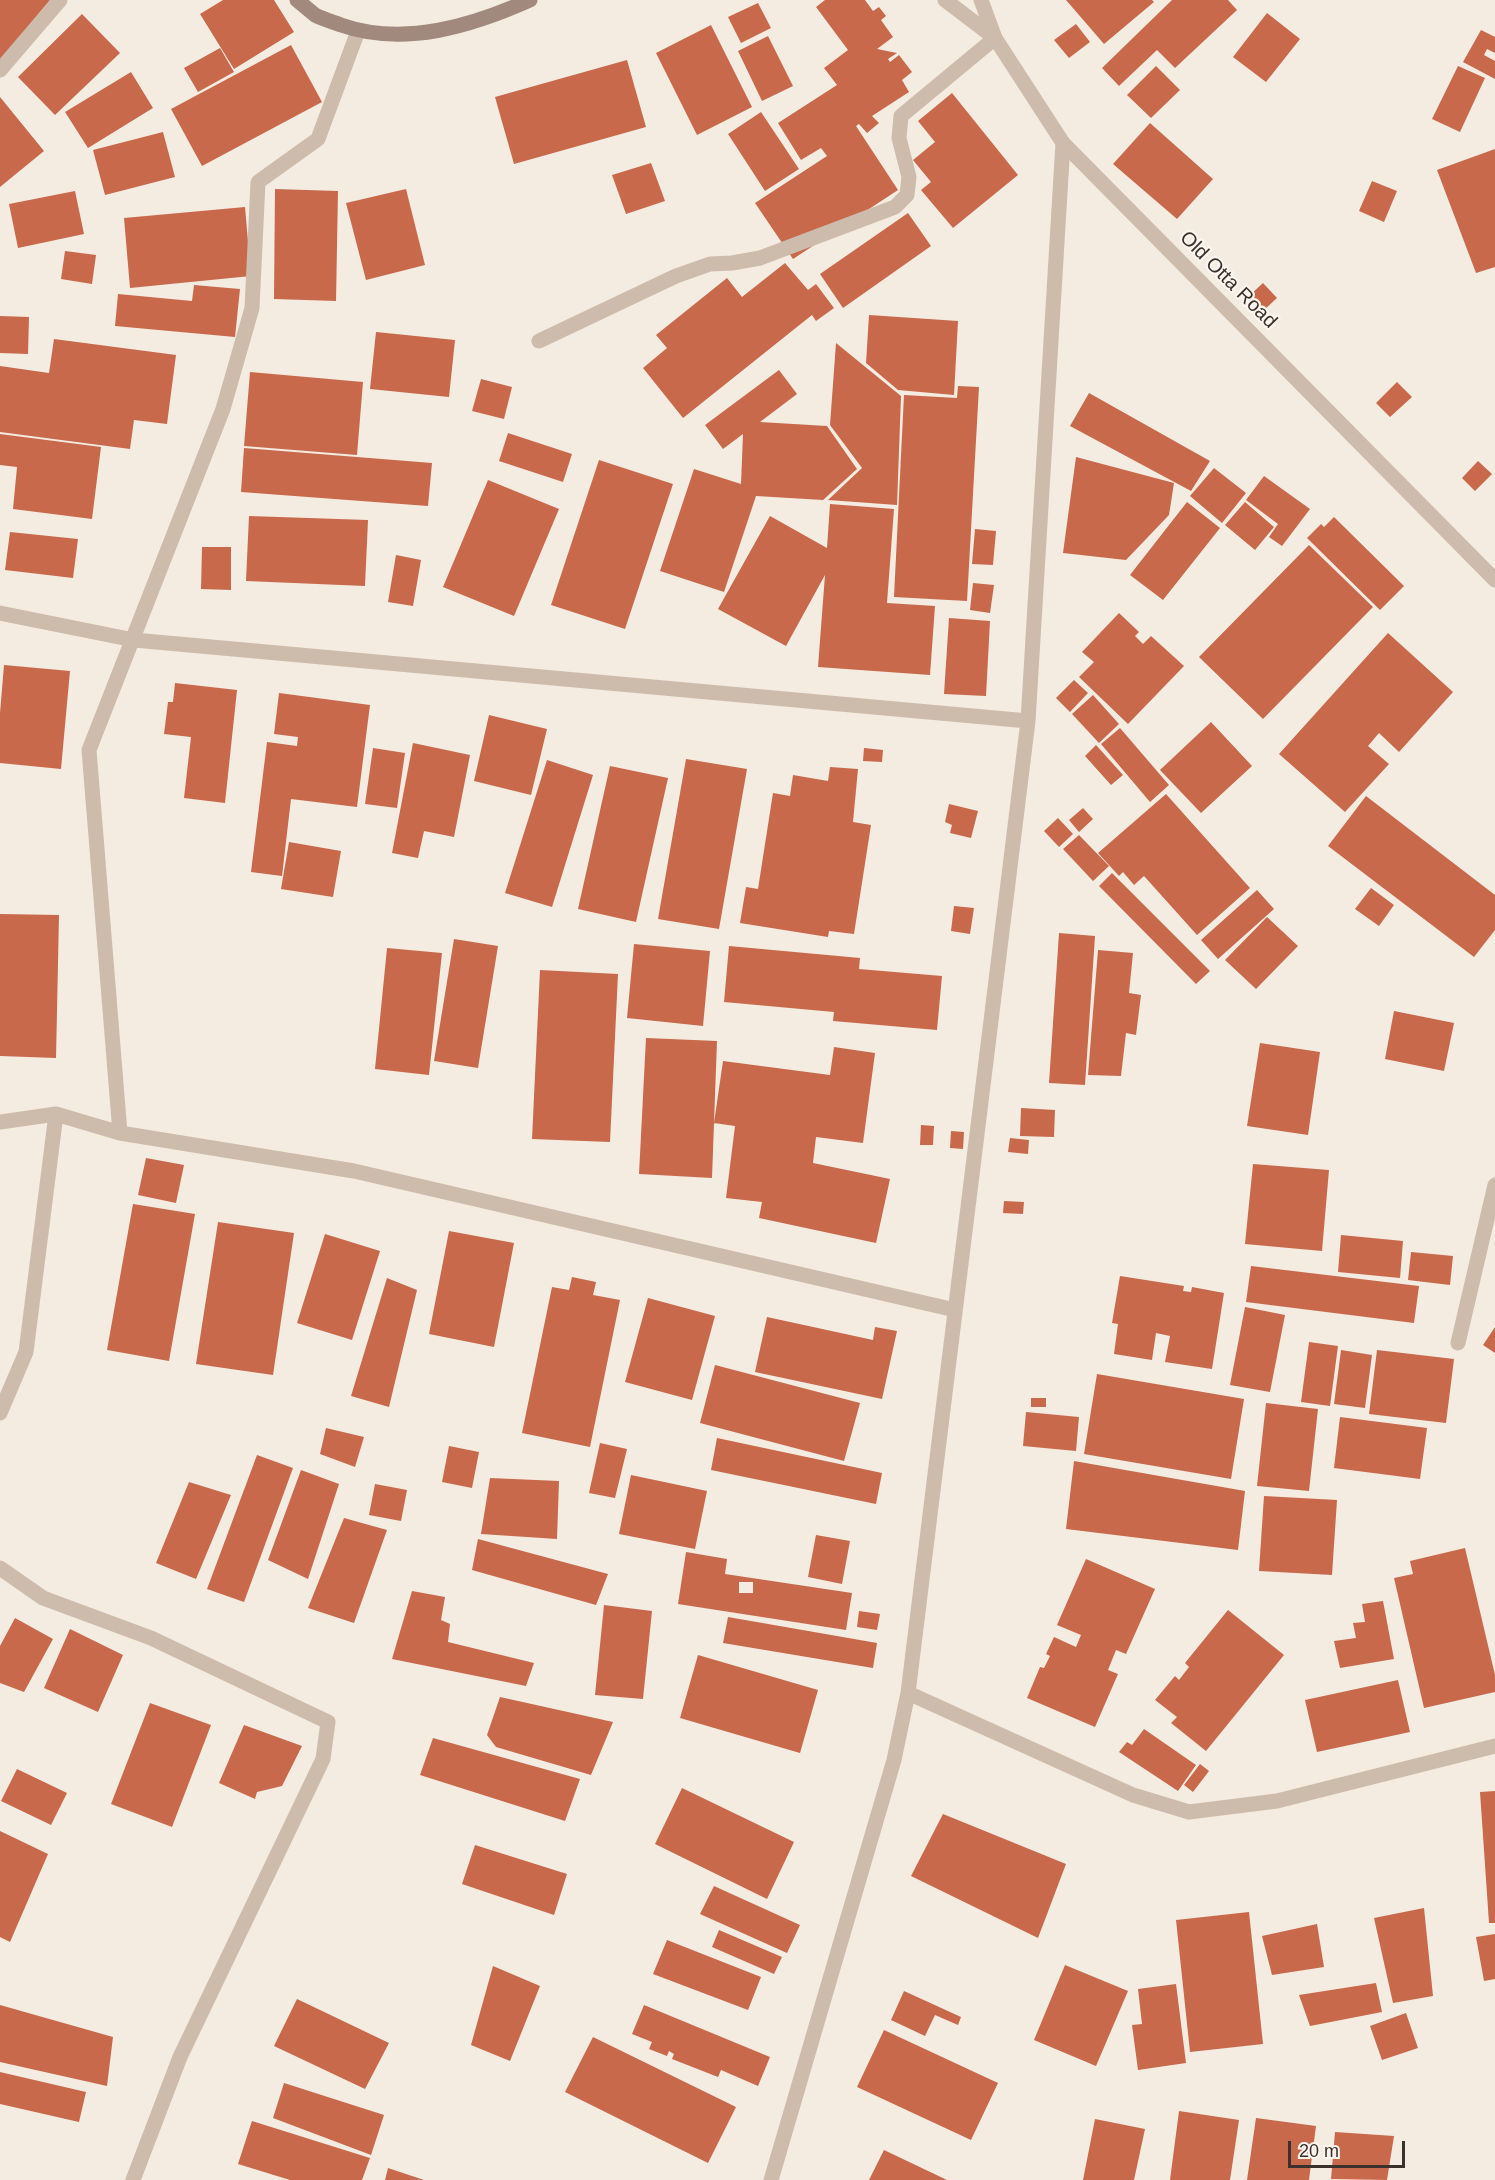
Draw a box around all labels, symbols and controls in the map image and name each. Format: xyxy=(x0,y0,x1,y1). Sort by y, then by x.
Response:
street label: Old Otta Road xyxy=(1174,226,1282,334)
scale bar xyxy=(1291,2129,1408,2167)
text: 20 m xyxy=(1299,2141,1339,2161)

